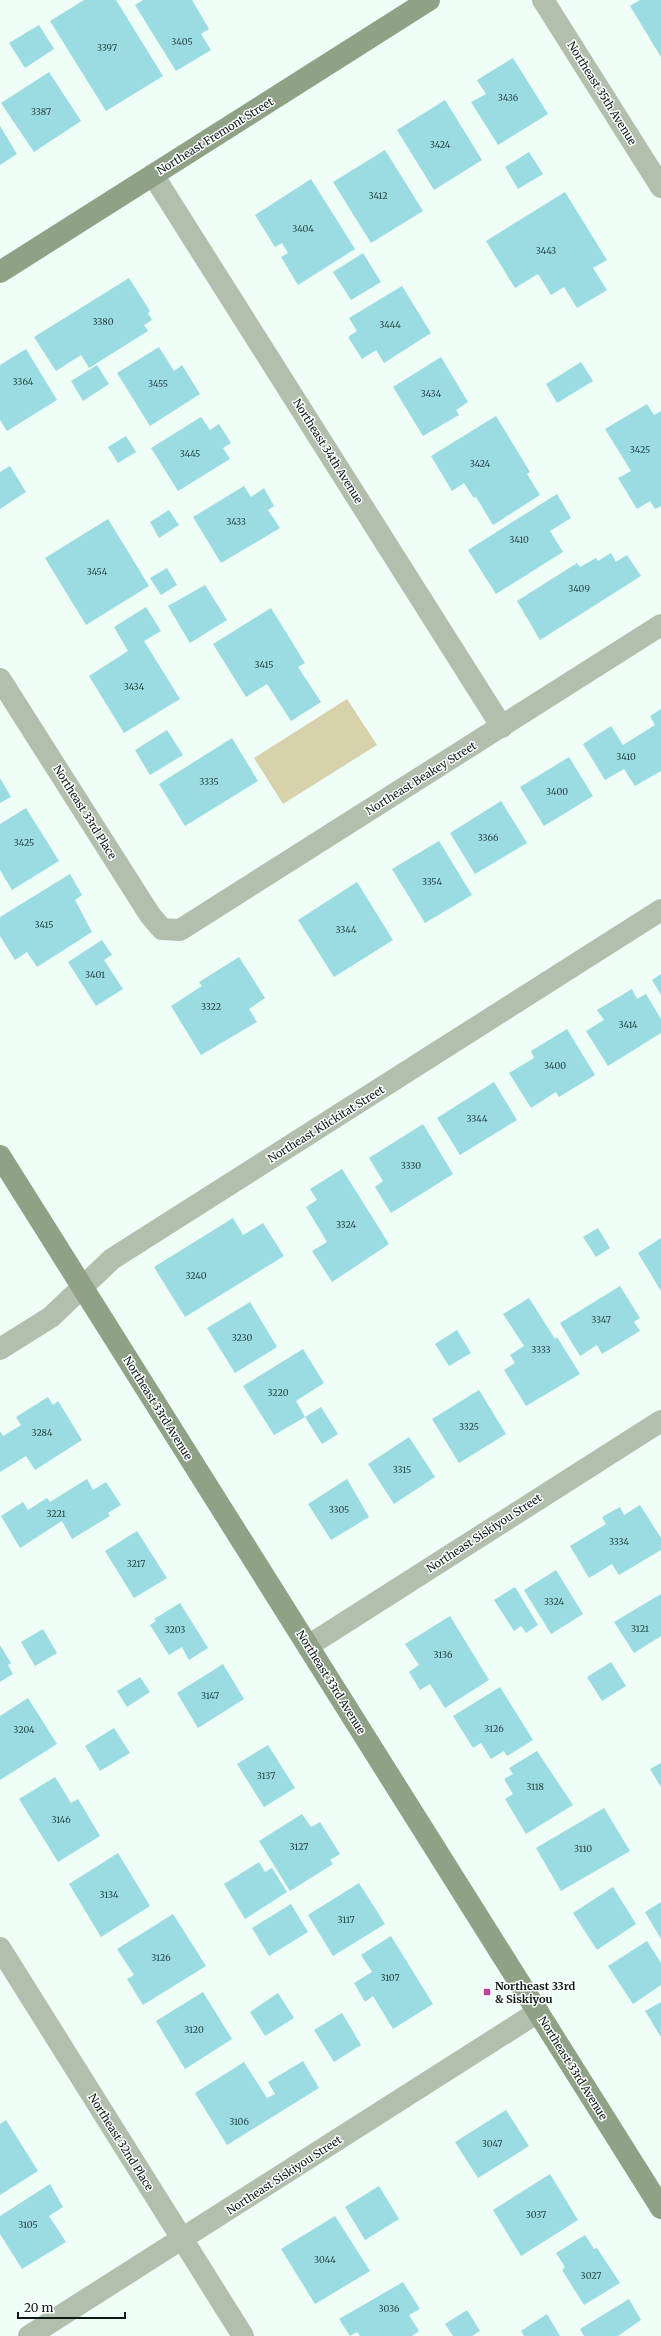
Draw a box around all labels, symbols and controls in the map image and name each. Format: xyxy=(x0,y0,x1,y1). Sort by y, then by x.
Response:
house number: 3405 xyxy=(171,36,193,47)
street label: Northeast 35th Avenue xyxy=(564,39,640,148)
house number: 3397 xyxy=(97,42,117,53)
house number: 3436 xyxy=(498,92,519,103)
street label: Northeast Fremont Street xyxy=(154,94,276,178)
house number: 3387 xyxy=(31,106,51,117)
house number: 3424 xyxy=(430,139,451,150)
house number: 3412 xyxy=(368,190,388,201)
house number: 3404 xyxy=(292,223,314,234)
house number: 3443 xyxy=(536,245,556,256)
house number: 3380 xyxy=(93,316,114,327)
house number: 3444 xyxy=(379,319,401,330)
house number: 3364 xyxy=(13,376,34,387)
house number: 3455 xyxy=(148,378,168,389)
house number: 3434 xyxy=(421,388,442,399)
street label: Northeast 34th Avenue xyxy=(290,396,366,506)
house number: 3425 xyxy=(630,444,650,455)
house number: 3445 xyxy=(180,448,200,459)
house number: 3424 xyxy=(470,458,491,469)
house number: 3433 xyxy=(226,516,246,527)
house number: 3410 xyxy=(509,534,529,545)
house number: 3454 xyxy=(87,566,108,577)
house number: 3409 xyxy=(568,583,590,594)
house number: 3415 xyxy=(255,659,273,670)
house number: 3434 xyxy=(124,681,145,692)
street label: Northeast Beakey Street xyxy=(363,738,479,818)
house number: 3410 xyxy=(616,751,636,762)
street label: Northeast 33rd Place xyxy=(50,762,120,862)
house number: 3335 xyxy=(199,776,219,787)
house number: 3400 xyxy=(546,786,568,797)
house number: 3366 xyxy=(478,832,499,843)
house number: 3425 xyxy=(14,837,34,848)
house number: 3354 xyxy=(422,876,442,887)
house number: 3415 xyxy=(35,919,53,930)
house number: 3344 xyxy=(336,924,357,935)
house number: 3401 xyxy=(85,969,105,980)
house number: 3322 xyxy=(201,1001,221,1012)
house number: 3414 xyxy=(618,1019,638,1030)
house number: 3400 xyxy=(544,1060,566,1071)
street label: Northeast Klickitat Street xyxy=(265,1082,387,1166)
house number: 3344 xyxy=(467,1113,488,1124)
house number: 3330 xyxy=(401,1160,421,1171)
house number: 3324 xyxy=(336,1219,357,1230)
house number: 3240 xyxy=(185,1270,207,1281)
house number: 3347 xyxy=(591,1314,611,1325)
house number: 3230 xyxy=(232,1332,253,1343)
house number: 3333 xyxy=(531,1344,551,1355)
street label: Northeast 33rd Avenue xyxy=(120,1354,196,1463)
house number: 3220 xyxy=(267,1387,289,1398)
house number: 3325 xyxy=(459,1421,479,1432)
house number: 3284 xyxy=(32,1427,53,1438)
house number: 3315 xyxy=(393,1464,411,1475)
street label: Northeast Siskiyou Street xyxy=(424,1490,545,1575)
house number: 3305 xyxy=(329,1504,349,1515)
house number: 3221 xyxy=(46,1508,66,1519)
house number: 3334 xyxy=(609,1536,629,1547)
house number: 3217 xyxy=(127,1558,145,1569)
house number: 3324 xyxy=(544,1596,565,1607)
house number: 3121 xyxy=(631,1623,649,1634)
house number: 3203 xyxy=(165,1624,185,1635)
street label: Northeast 33rd Avenue xyxy=(293,1628,369,1737)
house number: 3136 xyxy=(433,1649,453,1660)
house number: 3147 xyxy=(201,1690,219,1701)
house number: 3126 xyxy=(484,1723,504,1734)
house number: 3204 xyxy=(13,1724,35,1735)
house number: 3137 xyxy=(257,1770,275,1781)
house number: 3118 xyxy=(526,1781,544,1792)
house number: 3146 xyxy=(51,1814,71,1825)
house number: 3127 xyxy=(290,1841,308,1852)
house number: 3110 xyxy=(574,1843,592,1854)
house number: 3134 xyxy=(99,1889,119,1900)
house number: 3117 xyxy=(337,1914,355,1925)
house number: 3126 xyxy=(151,1952,171,1963)
house number: 3107 xyxy=(380,1972,400,1983)
place label: Northeast 33rd & Siskiyou xyxy=(495,1979,576,2006)
marker: Northeast 33rd & Siskiyou xyxy=(482,1987,492,1997)
street label: Northeast 33rd Avenue xyxy=(535,2014,611,2123)
house number: 3120 xyxy=(184,2024,204,2035)
street label: Northeast 32nd Place xyxy=(85,2091,157,2193)
house number: 3106 xyxy=(229,2116,249,2127)
street label: Northeast Siskiyou Street xyxy=(224,2132,345,2217)
house number: 3047 xyxy=(482,2138,502,2149)
house number: 3037 xyxy=(526,2209,546,2220)
house number: 3105 xyxy=(18,2219,38,2230)
house number: 3044 xyxy=(314,2254,336,2265)
house number: 3027 xyxy=(581,2270,601,2281)
scale bar xyxy=(18,2294,125,2320)
text: 20 m xyxy=(24,2300,53,2315)
house number: 3036 xyxy=(379,2303,400,2314)

